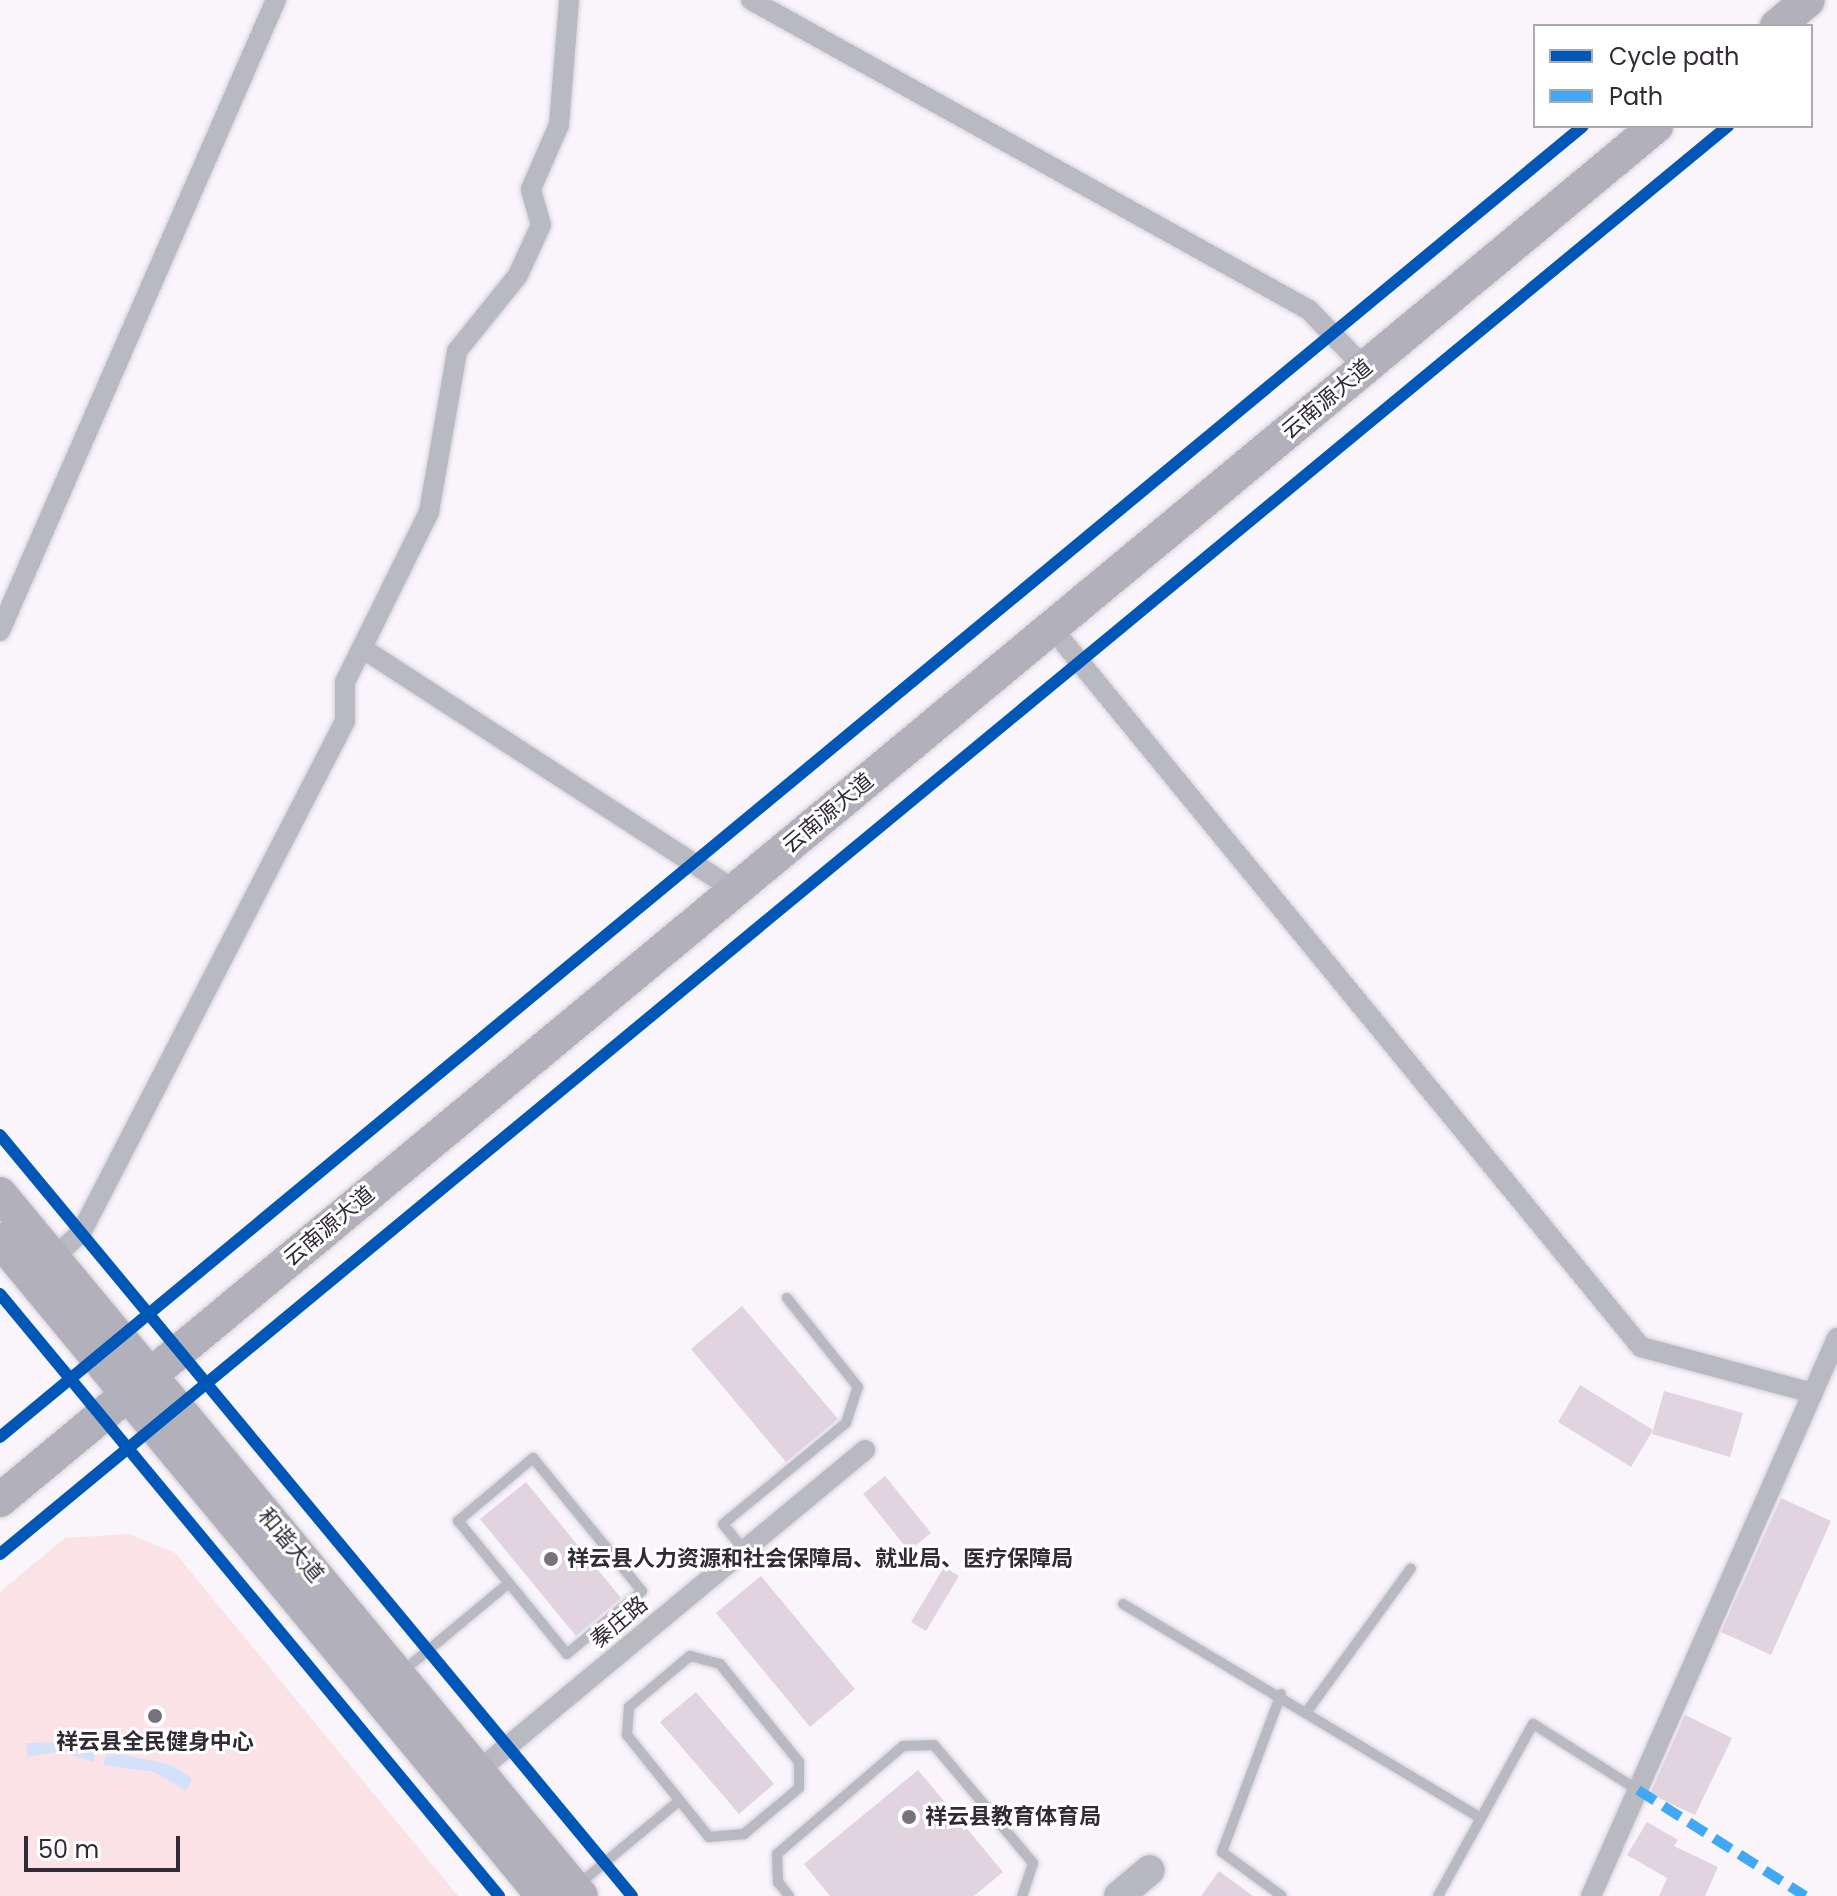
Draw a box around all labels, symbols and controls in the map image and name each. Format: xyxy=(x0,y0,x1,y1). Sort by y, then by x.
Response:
legend xyxy=(1533,24,1813,128)
text: Cycle path xyxy=(1609,40,1739,73)
text: Path xyxy=(1609,80,1663,113)
street label: 云南源大道 xyxy=(1276,354,1378,444)
street label: 云南源大道 xyxy=(777,768,879,858)
street label: 云南源大道 xyxy=(278,1181,380,1271)
street label: 和谐大道 xyxy=(253,1503,329,1587)
place label: 祥云县人力资源和社会保障局、就业局、医疗保障局 xyxy=(567,1546,1073,1572)
marker: 祥云县人力资源和社会保障局、就业局、医疗保障局 xyxy=(542,1550,560,1568)
street label: 秦庄路 xyxy=(585,1591,653,1653)
marker: 祥云县全民健身中心 xyxy=(146,1707,164,1725)
place label: 祥云县全民健身中心 xyxy=(56,1729,254,1755)
place label: 祥云县教育体育局 xyxy=(925,1804,1101,1830)
marker: 祥云县教育体育局 xyxy=(900,1808,918,1826)
scale bar xyxy=(28,1820,184,1870)
text: 50 m xyxy=(38,1833,99,1866)

